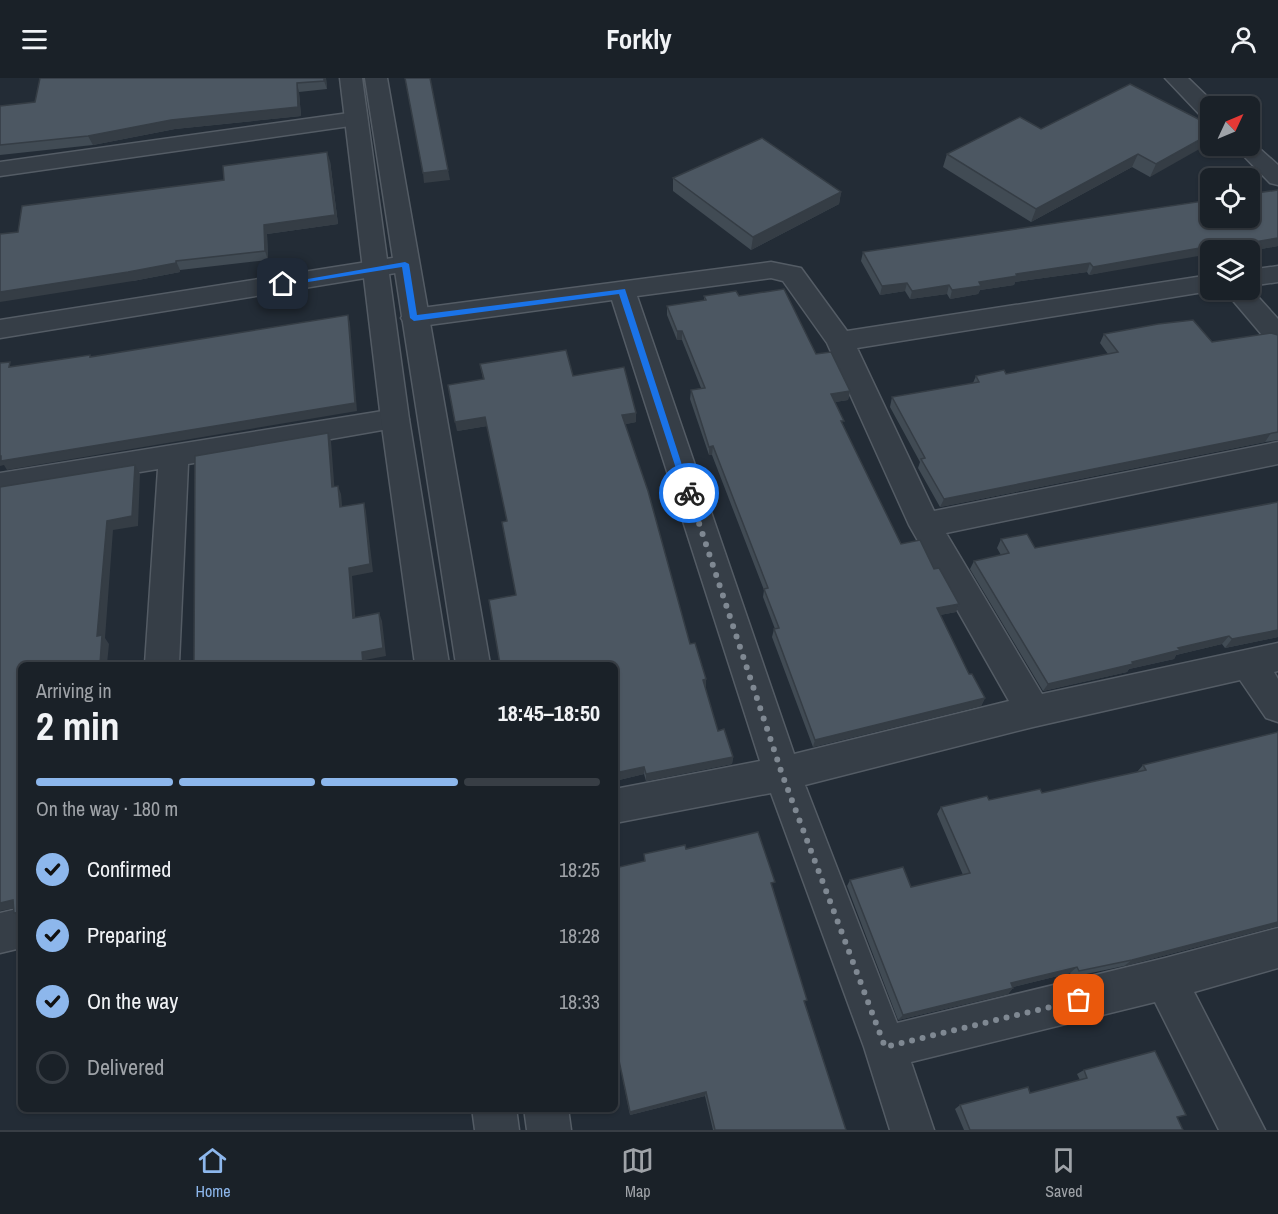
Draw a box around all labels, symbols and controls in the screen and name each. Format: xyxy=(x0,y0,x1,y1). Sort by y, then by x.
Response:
text: Forkly xyxy=(606,21,672,57)
icon: menu xyxy=(18,23,51,56)
icon: person xyxy=(1227,23,1260,56)
north arrow xyxy=(1200,96,1260,156)
map controls xyxy=(1200,96,1260,300)
button: locate xyxy=(1200,168,1260,228)
button: layers xyxy=(1200,240,1260,300)
pin xyxy=(257,258,308,309)
icon: home xyxy=(266,267,299,300)
courier xyxy=(659,463,719,523)
icon: bike xyxy=(673,477,706,510)
text: Arriving in xyxy=(36,677,112,704)
text: 18:45–18:50 xyxy=(498,698,600,728)
text: 2 min xyxy=(36,700,120,752)
text: On the way · 180 m xyxy=(36,795,178,822)
icon: check xyxy=(36,853,69,886)
text: Confirmed xyxy=(87,854,171,884)
text: 18:25 xyxy=(559,856,600,883)
icon: check xyxy=(36,919,69,952)
text: Preparing xyxy=(87,920,166,950)
text: 18:28 xyxy=(559,922,600,949)
pin xyxy=(1053,974,1104,1025)
icon: bag xyxy=(1062,983,1095,1016)
icon: check xyxy=(36,985,69,1018)
text: On the way xyxy=(87,986,178,1016)
text: 18:33 xyxy=(559,988,600,1015)
text: Delivered xyxy=(87,1052,164,1082)
tab: Home xyxy=(195,1144,230,1202)
tab: Map xyxy=(621,1144,654,1202)
tab: Saved xyxy=(1045,1144,1083,1202)

